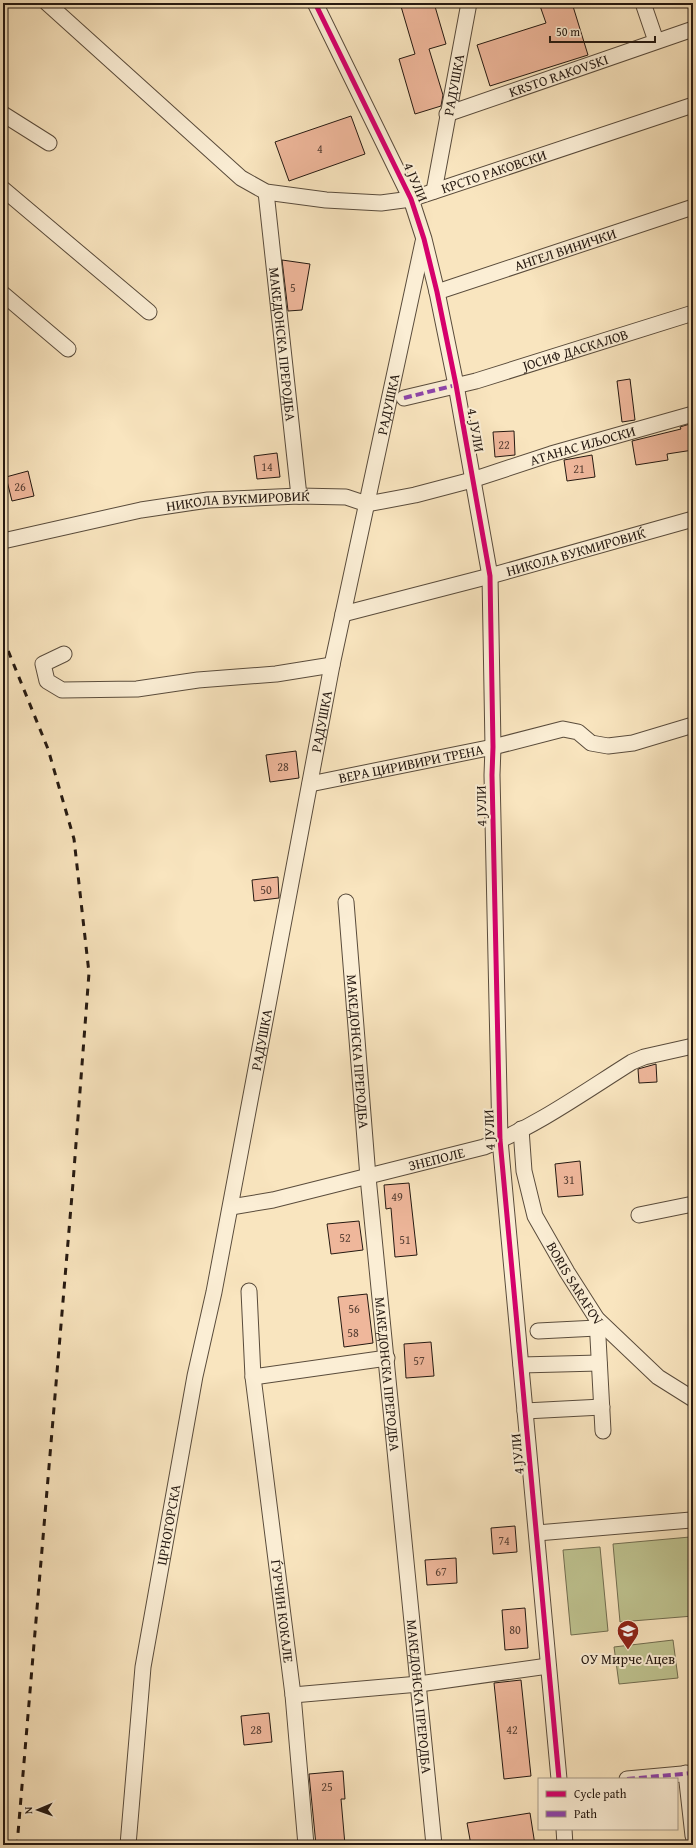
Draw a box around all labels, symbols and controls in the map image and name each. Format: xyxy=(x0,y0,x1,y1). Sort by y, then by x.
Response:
scale bar xyxy=(550,18,655,44)
text: 50 m xyxy=(556,23,580,40)
street label: KRSTO RAKOVSKI xyxy=(506,49,611,102)
street label: РАДУШКА xyxy=(438,52,469,117)
house number: 4 xyxy=(317,140,323,157)
street label: КРСТО РАКОВСКИ xyxy=(438,145,549,198)
street label: 4 ЈУЛИ xyxy=(399,159,433,205)
street label: АНГЕЛ ВИНИЧКИ xyxy=(511,223,619,276)
street label: МАКЕДОНСКА ПРЕРОДБА xyxy=(264,266,301,423)
house number: 5 xyxy=(290,279,296,296)
street label: ЈОСИФ ДАСКАЛОВ xyxy=(518,324,631,376)
street label: РАДУШКА xyxy=(372,371,405,437)
street label: 4. ЈУЛИ xyxy=(462,406,490,454)
street label: AТАНАС ИЉОСКИ xyxy=(527,421,638,470)
house number: 22 xyxy=(498,436,510,453)
house number: 14 xyxy=(261,458,273,475)
house number: 21 xyxy=(573,460,585,477)
house number: 26 xyxy=(14,478,26,495)
street label: НИКОЛА ВУКМИРОВИЌ xyxy=(165,486,310,516)
street label: НИКОЛА ВУКМИРОВИЌ xyxy=(504,523,648,581)
street label: РАДУШКА xyxy=(306,688,337,754)
street label: ВЕРА ЦИРИВИРИ ТРЕНА xyxy=(337,739,486,788)
house number: 28 xyxy=(277,758,289,775)
street label: 4 ЈУЛИ xyxy=(471,785,491,827)
house number: 50 xyxy=(260,881,272,898)
street label: МАКЕДОНСКА ПРЕРОДБА xyxy=(342,974,374,1130)
street label: РАДУШКА xyxy=(246,1007,277,1072)
street label: 4 ЈУЛИ xyxy=(478,1109,500,1151)
street label: ЗНЕПОЛЕ xyxy=(406,1142,467,1176)
house number: 31 xyxy=(563,1171,575,1188)
house number: 49 xyxy=(391,1188,403,1205)
house number: 52 xyxy=(339,1229,351,1246)
house number: 51 xyxy=(399,1231,411,1248)
street label: BORIS SARAFOV xyxy=(542,1238,608,1330)
street label: МАКЕДОНСКА ПРЕРОДБА xyxy=(370,1296,405,1453)
house number: 56 xyxy=(348,1300,360,1317)
house number: 58 xyxy=(347,1324,359,1341)
house number: 57 xyxy=(413,1352,425,1369)
street label: 4 ЈУЛИ xyxy=(505,1433,529,1475)
street label: ЦРНОГОРСКА xyxy=(151,1482,186,1567)
house number: 74 xyxy=(498,1532,510,1549)
street label: ЃУРЧИН КОКАЛЕ xyxy=(266,1558,299,1664)
house number: 67 xyxy=(435,1563,447,1580)
school or university icon: ОУ Мирче Ацев xyxy=(615,1618,641,1651)
street label: МАКЕДОНСКА ПРЕРОДБА xyxy=(402,1619,437,1775)
house number: 80 xyxy=(509,1621,521,1638)
place label: ОУ Мирче Ацев xyxy=(581,1649,675,1669)
house number: 28 xyxy=(250,1721,262,1738)
house number: 42 xyxy=(506,1721,518,1738)
house number: 25 xyxy=(321,1778,333,1795)
legend xyxy=(538,1778,678,1830)
text: Cycle path xyxy=(574,1785,627,1802)
north arrow xyxy=(18,1790,58,1830)
text: Path xyxy=(574,1805,597,1822)
text: N xyxy=(20,1806,36,1814)

